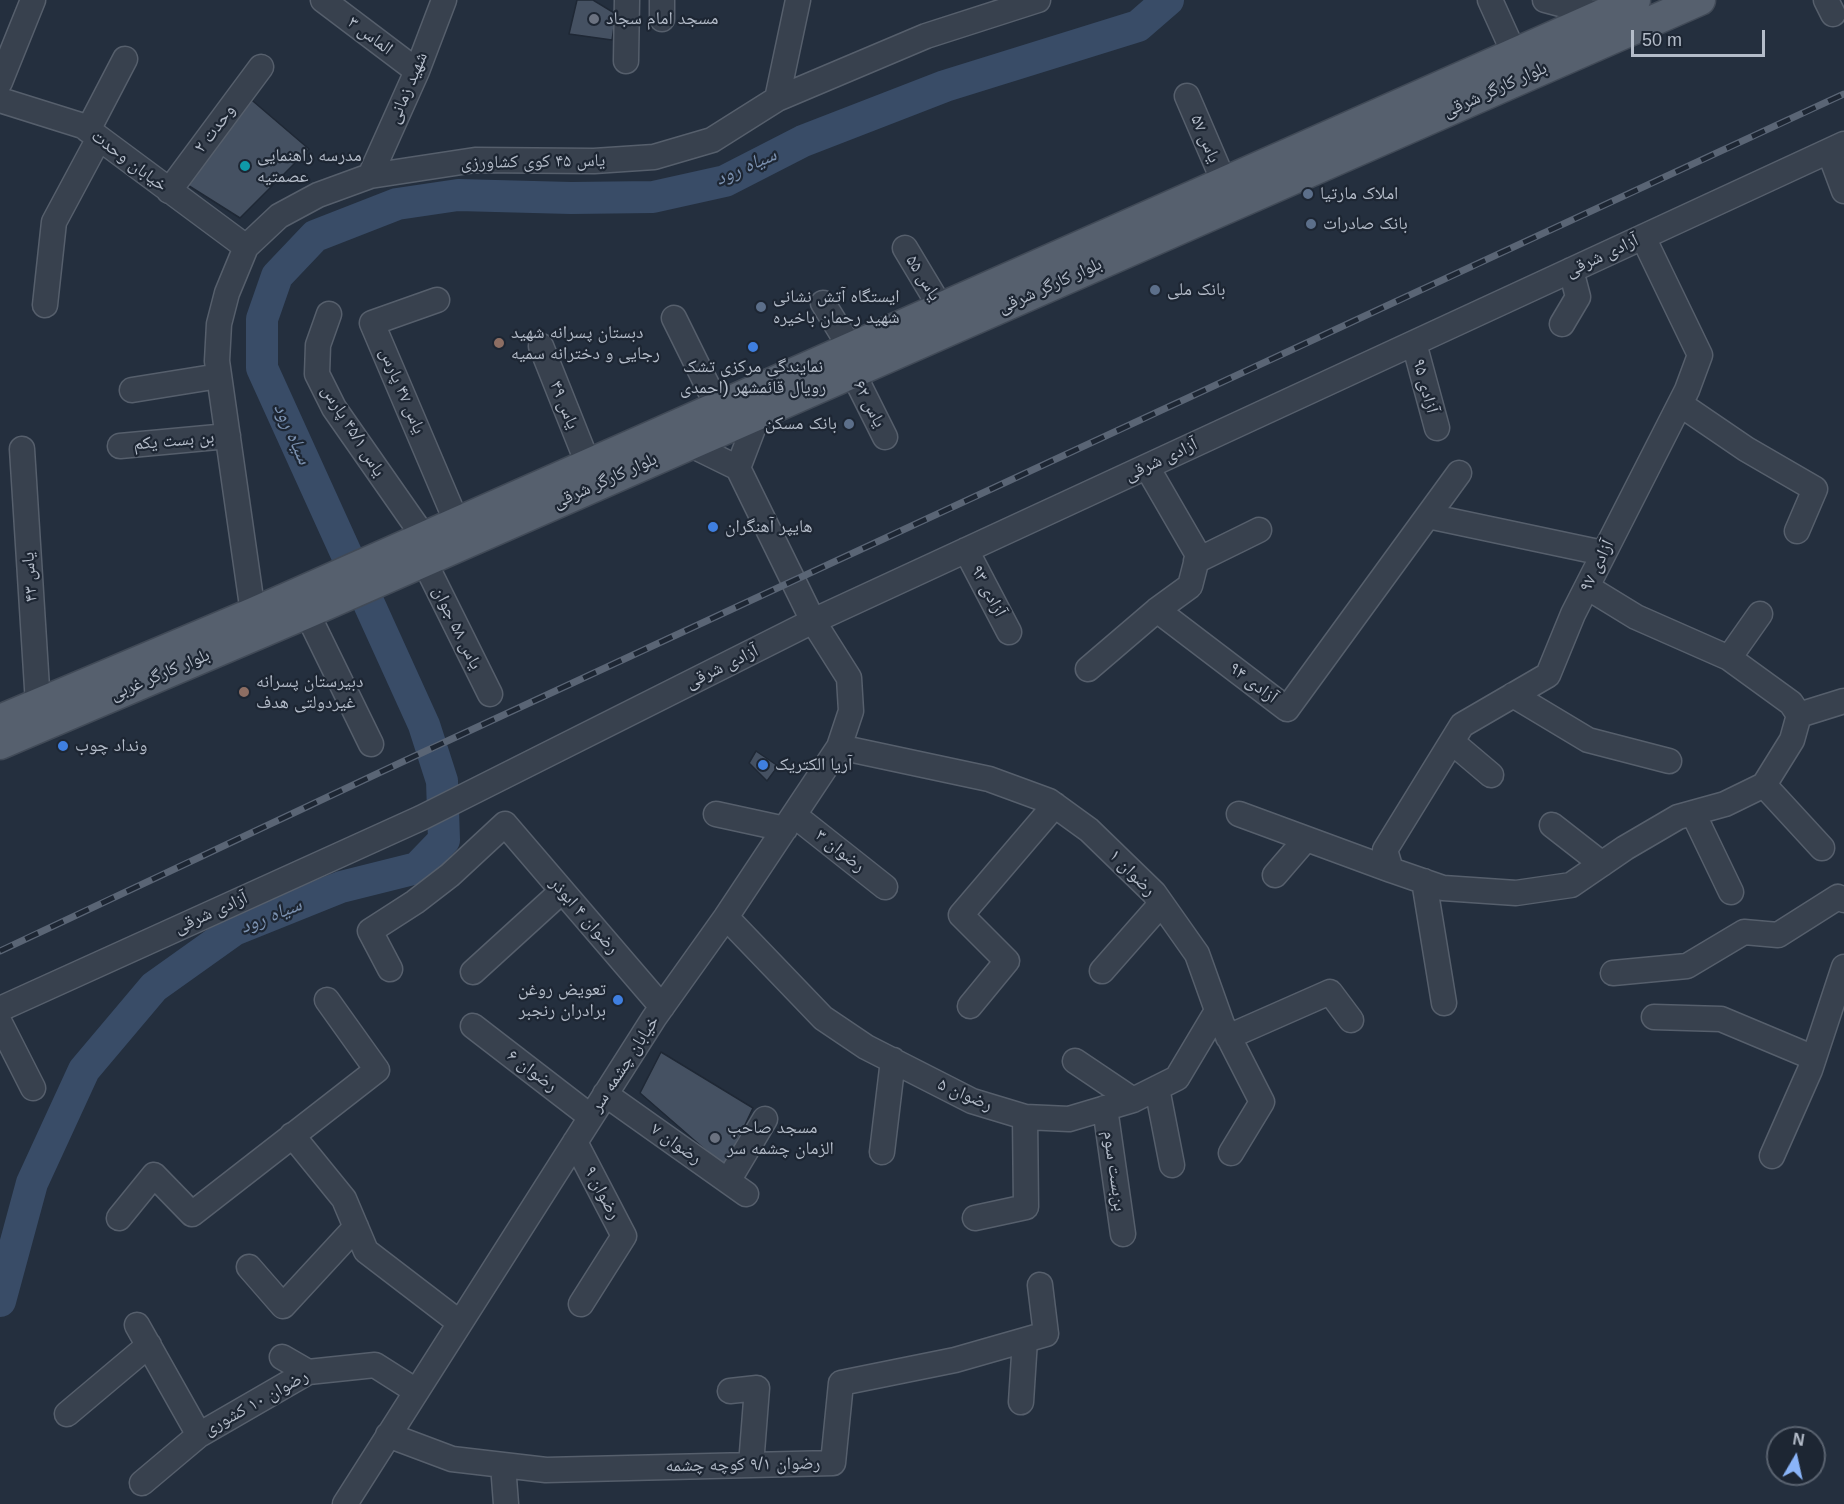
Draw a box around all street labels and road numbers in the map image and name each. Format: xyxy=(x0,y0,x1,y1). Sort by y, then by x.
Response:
street label: الماس ۳ xyxy=(343,12,397,60)
street label: شهید زمانی xyxy=(383,49,433,127)
street label: بلوار کارگر شرقی xyxy=(1440,57,1550,123)
street label: وحدت ۲ xyxy=(190,100,240,158)
street label: یاس ۵۷ xyxy=(1185,112,1225,166)
street label: خیابان وحدت xyxy=(87,125,171,197)
street label: یاس ۴۵ کوی کشاورزی xyxy=(461,150,605,174)
street label: آزادی شرقی xyxy=(1562,230,1642,282)
street label: یاس ۵۵ xyxy=(901,251,945,305)
street label: بلوار کارگر شرقی xyxy=(995,253,1105,319)
street label: یاس ۴۷ پارس xyxy=(374,345,430,437)
street label: آزادی ۹۵ xyxy=(1407,357,1443,415)
street label: یاس ۶۲ xyxy=(848,377,890,431)
street label: یاس ۴۹ xyxy=(545,378,583,432)
street label: یاس ۴۵/۱ پارس xyxy=(316,381,390,481)
street label: بن بست یکم xyxy=(133,427,215,455)
street label: آزادی شرقی xyxy=(1121,434,1201,486)
street label: بلوار کارگر شرقی xyxy=(550,448,660,514)
street label: آزادی ۹۷ xyxy=(1575,536,1619,596)
street label: یاس ۴۳ xyxy=(17,551,43,603)
street label: آزادی ۹۳ xyxy=(965,562,1011,620)
street label: یاس ۵۸ جوان xyxy=(428,583,486,673)
street label: آزادی شرقی xyxy=(682,640,762,694)
street label: بلوار کارگر غربی xyxy=(107,644,213,706)
street label: آزادی ۹۴ xyxy=(1224,658,1282,708)
street label: رضوان ۳ xyxy=(811,825,869,877)
street label: رضوان ۱ xyxy=(1104,845,1160,901)
street label: رضوان ۴ ابوذر xyxy=(545,873,623,959)
street label: آزادی شرقی xyxy=(171,887,251,939)
street label: خیابان چشمه سر xyxy=(586,1012,664,1116)
street label: رضوان ۶ xyxy=(503,1045,561,1097)
street label: رضوان ۵ xyxy=(934,1074,996,1116)
street label: رضوان ۷ xyxy=(646,1119,706,1169)
street label: بن‌بست سوم xyxy=(1098,1129,1130,1213)
street label: رضوان ۹ xyxy=(579,1163,625,1223)
street label: رضوان ۱۰ کشوری xyxy=(200,1365,312,1441)
street label: رضوان ۹/۱ کوچه چشمه xyxy=(665,1453,821,1477)

